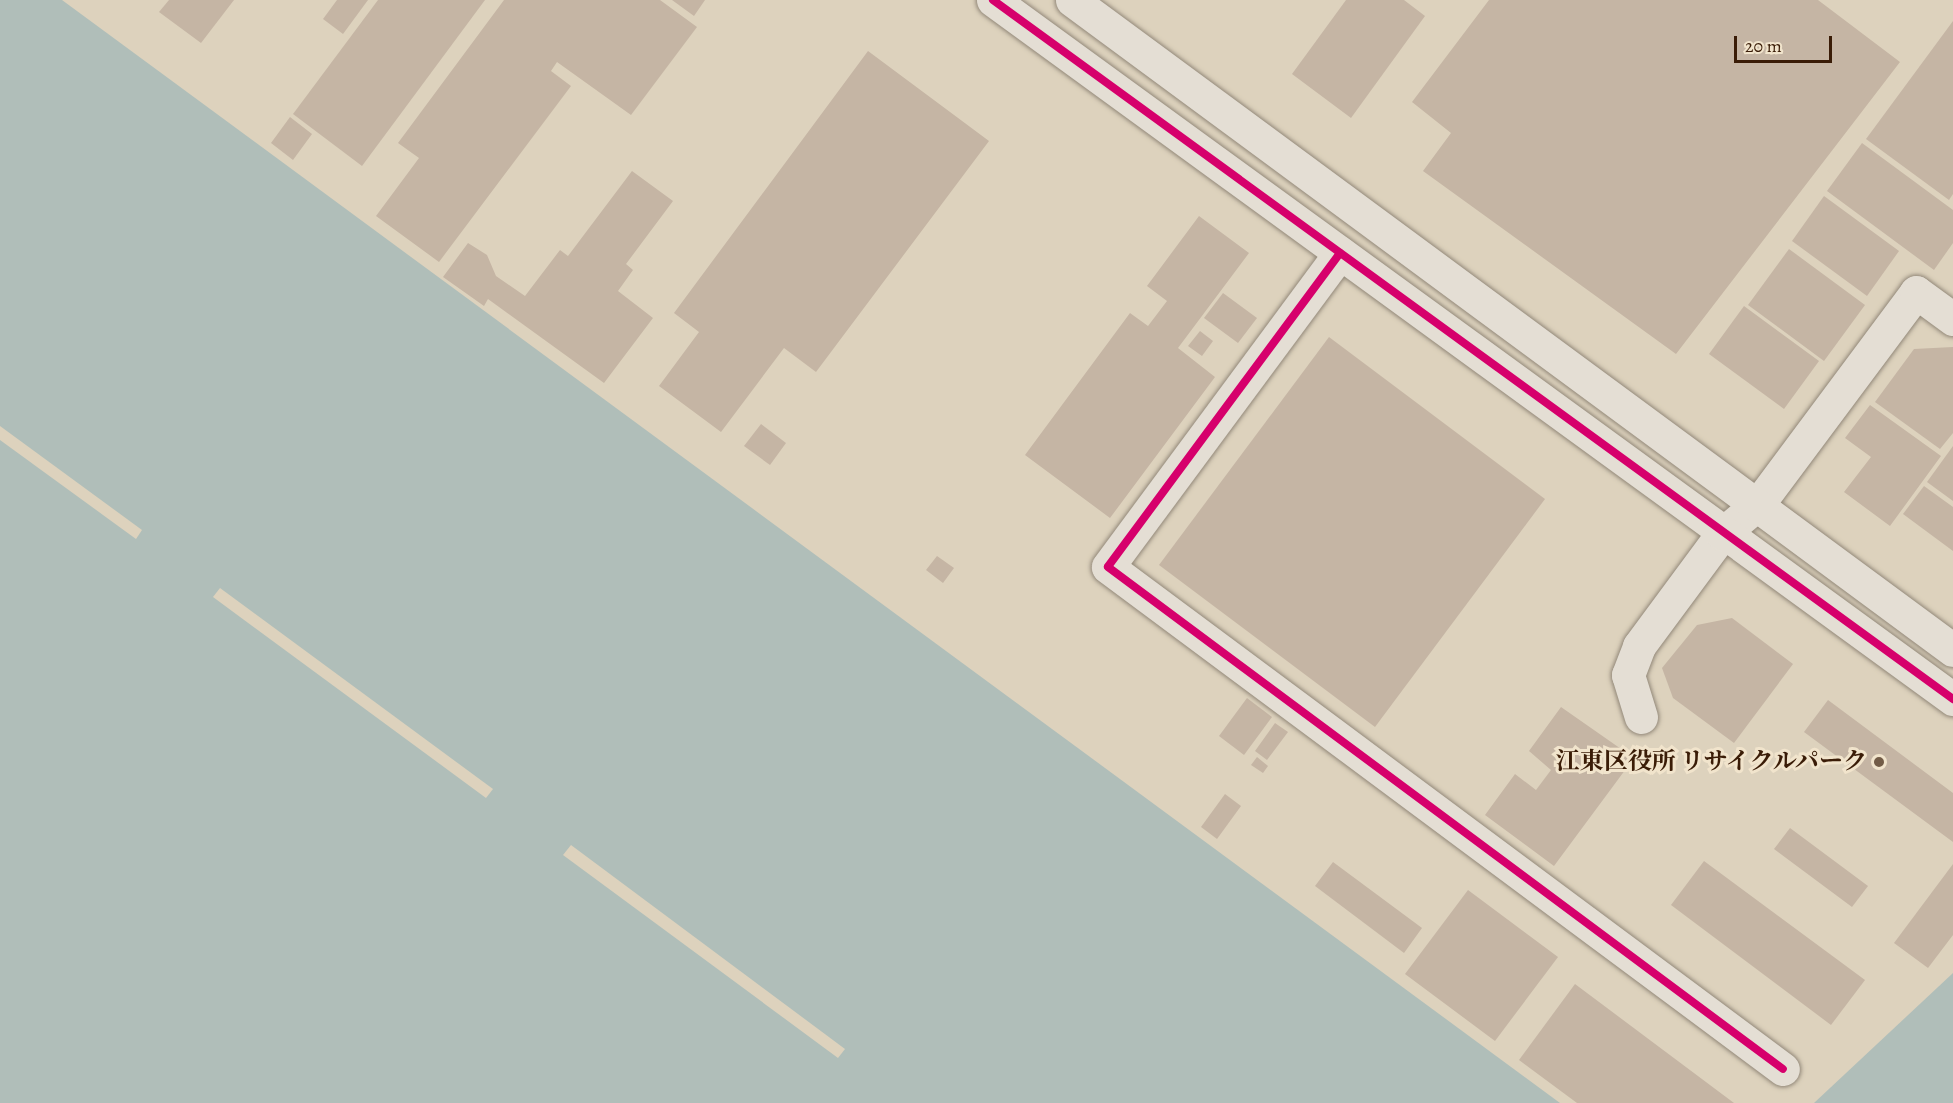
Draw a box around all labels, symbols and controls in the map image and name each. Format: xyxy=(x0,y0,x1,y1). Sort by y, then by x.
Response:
scale bar xyxy=(1737,24,1834,62)
text: 20 m xyxy=(1745,34,1782,58)
place label: 江東区役所 リサイクルパーク xyxy=(1551,748,1867,776)
marker: 江東区役所 リサイクルパーク xyxy=(1872,755,1886,769)

